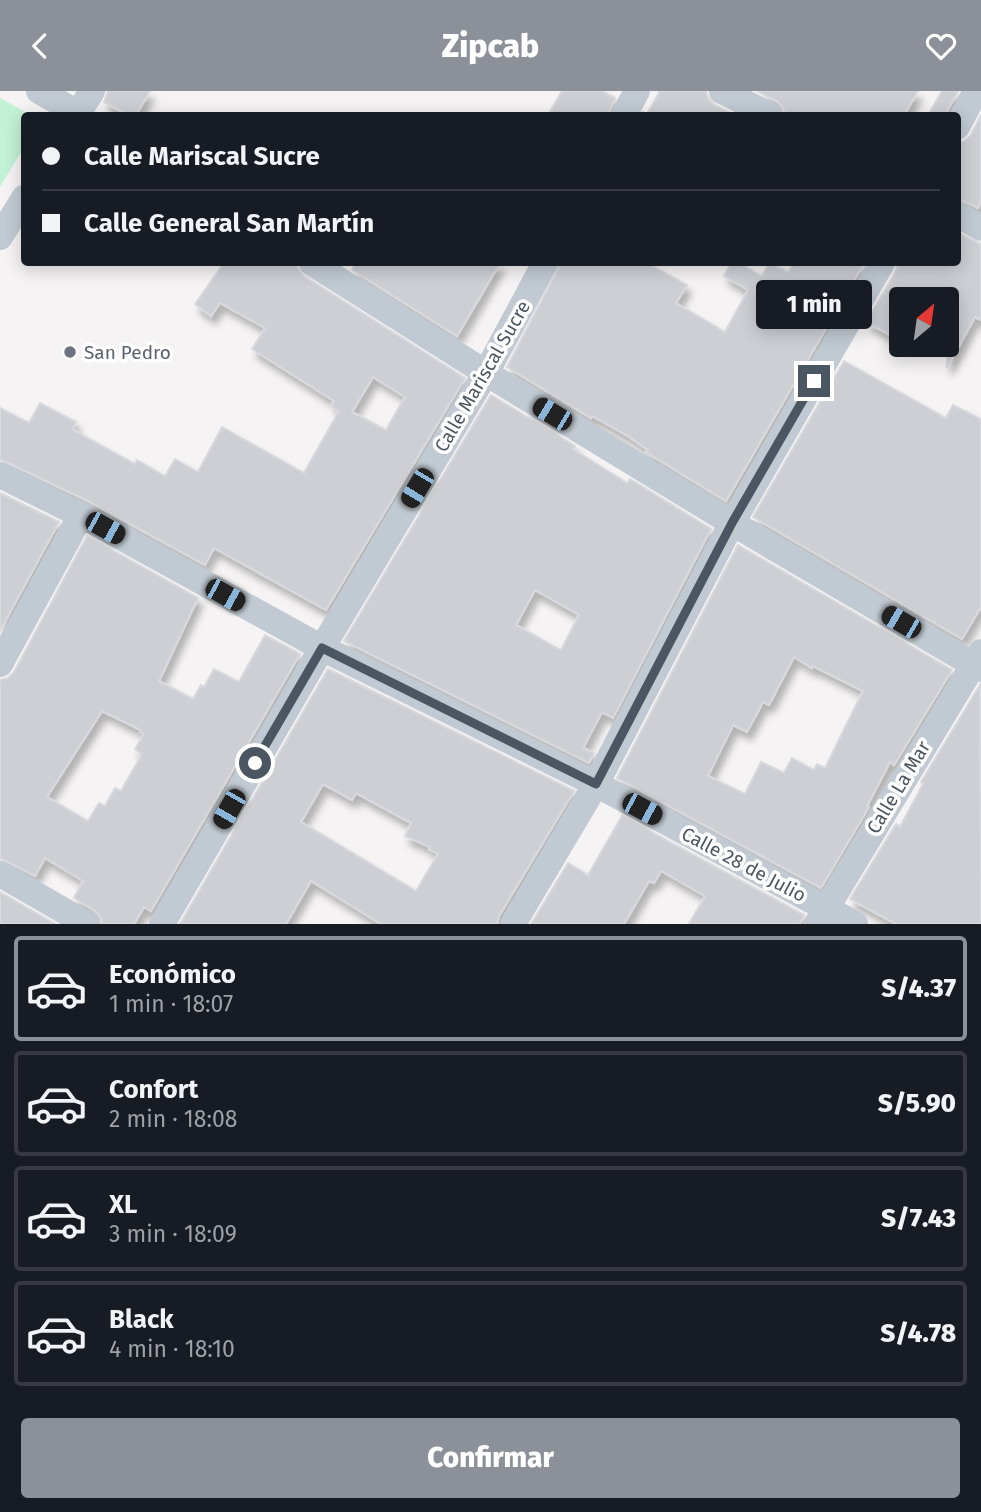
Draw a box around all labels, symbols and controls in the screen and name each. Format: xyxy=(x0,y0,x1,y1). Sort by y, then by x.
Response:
icon: back xyxy=(21,27,59,65)
text: Zipcab xyxy=(442,27,539,65)
icon: heart xyxy=(922,27,960,65)
text: Calle Mariscal Sucre xyxy=(84,141,320,172)
text: Calle General San Martín xyxy=(84,208,374,239)
callout: 1 min xyxy=(756,279,872,329)
north arrow xyxy=(889,287,959,357)
map controls xyxy=(889,287,959,357)
text: 1 min xyxy=(786,290,842,318)
street label: Calle Mariscal Sucre xyxy=(430,296,535,456)
place label: San Pedro xyxy=(84,341,171,364)
marker: San Pedro xyxy=(62,344,78,360)
route end xyxy=(798,365,830,397)
car xyxy=(529,394,576,434)
car xyxy=(398,465,437,511)
car xyxy=(82,509,129,547)
car xyxy=(202,576,249,614)
car xyxy=(878,602,925,642)
street label: Calle La Mar xyxy=(862,736,935,838)
route start xyxy=(239,747,271,779)
car xyxy=(210,786,249,832)
car xyxy=(619,790,666,828)
street label: Calle 28 de Julio xyxy=(678,822,810,907)
icon: car xyxy=(25,957,88,1020)
text: Económico xyxy=(109,959,236,990)
text: S/4.37 xyxy=(881,973,956,1004)
text: 1 min · 18:07 xyxy=(109,990,233,1018)
icon: car xyxy=(25,1072,88,1135)
text: Confort xyxy=(109,1074,198,1105)
text: S/5.90 xyxy=(878,1088,956,1119)
text: 2 min · 18:08 xyxy=(109,1105,238,1133)
icon: car xyxy=(25,1187,88,1250)
text: XL xyxy=(109,1189,137,1220)
text: S/7.43 xyxy=(881,1203,956,1234)
text: 3 min · 18:09 xyxy=(109,1220,237,1248)
icon: car xyxy=(25,1302,88,1365)
text: Black xyxy=(109,1304,174,1335)
text: S/4.78 xyxy=(880,1318,956,1349)
text: 4 min · 18:10 xyxy=(109,1335,235,1363)
button: Confirmar xyxy=(21,1418,960,1498)

